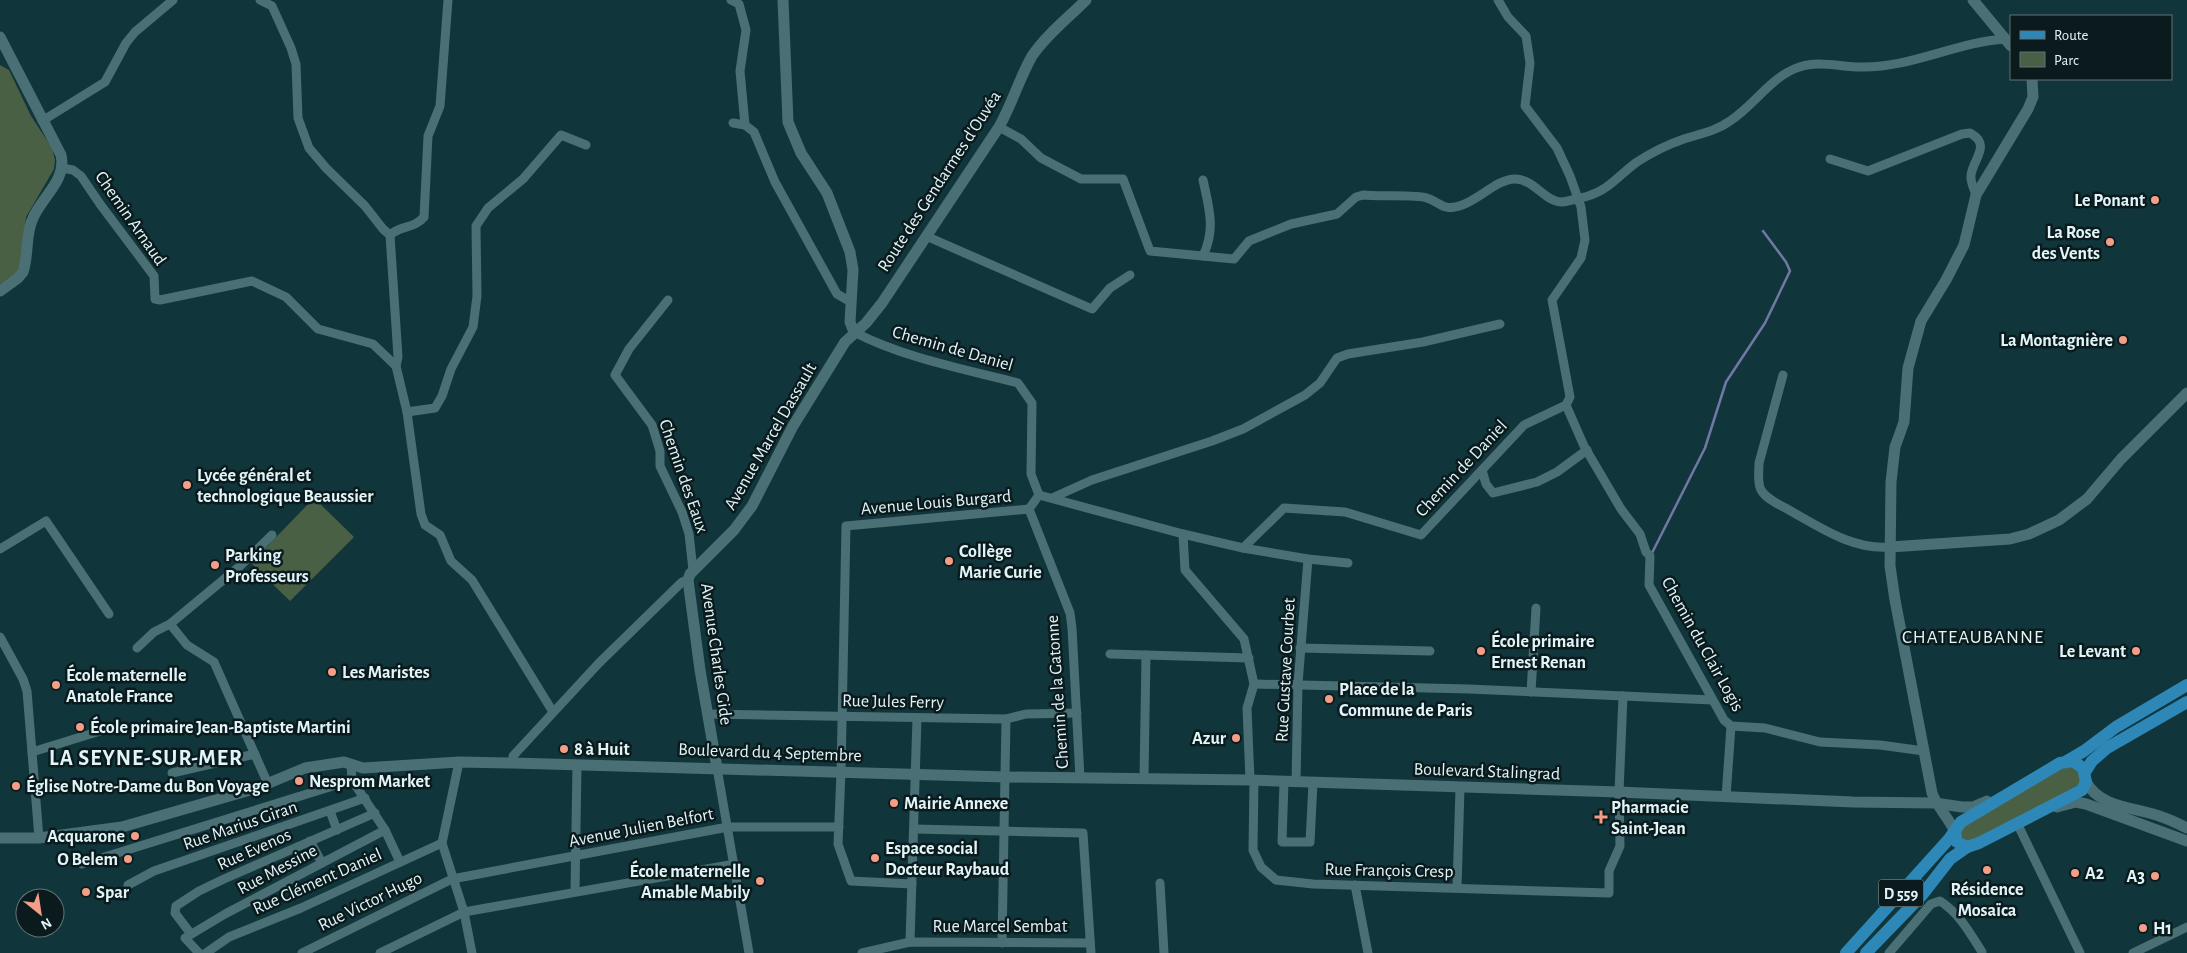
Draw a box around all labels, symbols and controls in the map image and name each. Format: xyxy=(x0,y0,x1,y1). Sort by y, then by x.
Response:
legend xyxy=(2010,15,2172,80)
text: Route xyxy=(2054,28,2088,43)
text: Parc xyxy=(2054,53,2079,68)
street label: Route des Gendarmes d'Ouvéa xyxy=(875,88,1005,275)
street label: Chemin Arnaud xyxy=(91,168,169,269)
place label: Le Ponant xyxy=(2074,192,2145,210)
marker: Le Ponant xyxy=(2149,194,2161,206)
place label: La Rose des Vents xyxy=(2032,224,2100,263)
marker: La Rose des Vents xyxy=(2104,236,2116,248)
street label: Chemin de Daniel xyxy=(890,323,1015,375)
place label: La Montagnière xyxy=(2000,332,2113,350)
marker: La Montagnière xyxy=(2117,334,2129,346)
street label: Avenue Marcel Dassault xyxy=(721,359,821,513)
street label: Chemin des Eaux xyxy=(655,417,711,536)
street label: Chemin de Daniel xyxy=(1413,417,1511,520)
place label: Lycée général et technologique Beaussier xyxy=(197,467,374,506)
marker: Lycée général et technologique Beaussier xyxy=(181,479,193,491)
street label: Avenue Louis Burgard xyxy=(860,487,1012,519)
place label: Collège Marie Curie xyxy=(959,543,1042,582)
place label: Parking Professeurs xyxy=(225,547,309,586)
marker: Collège Marie Curie xyxy=(943,555,955,567)
marker: Parking Professeurs xyxy=(209,559,221,571)
street label: Chemin du Clair Logis xyxy=(1658,574,1747,715)
street label: Avenue Charles Gide xyxy=(697,582,735,726)
street label: Rue Gustave Courbet xyxy=(1273,597,1299,743)
street label: Chemin de la Gatonne xyxy=(1044,614,1072,769)
district label: CHATEAUBANNE xyxy=(1902,628,2044,647)
place label: École primaire Ernest Renan xyxy=(1491,630,1594,672)
place label: Le Levant xyxy=(2059,643,2126,661)
marker: École primaire Ernest Renan xyxy=(1475,645,1487,657)
marker: Le Levant xyxy=(2130,645,2142,657)
place label: École maternelle Anatole France xyxy=(66,664,186,706)
place label: Les Maristes xyxy=(342,664,430,682)
marker: Les Maristes xyxy=(326,666,338,678)
marker: École maternelle Anatole France xyxy=(50,679,62,691)
place label: Place de la Commune de Paris xyxy=(1339,681,1473,720)
street label: Rue Jules Ferry xyxy=(842,692,944,712)
marker: Place de la Commune de Paris xyxy=(1323,693,1335,705)
place label: École primaire Jean-Baptiste Martini xyxy=(90,716,351,737)
marker: École primaire Jean-Baptiste Martini xyxy=(74,721,86,733)
place label: Azur xyxy=(1192,730,1227,748)
marker: Azur xyxy=(1230,732,1242,744)
place label: 8 à Huit xyxy=(574,741,630,759)
street label: Boulevard du 4 Septembre xyxy=(678,741,862,765)
marker: 8 à Huit xyxy=(558,743,570,755)
district label: LA SEYNE-SUR-MER xyxy=(49,747,243,769)
street label: Boulevard Stalingrad xyxy=(1413,760,1560,784)
place label: Nesprom Market xyxy=(309,773,430,791)
place label: Église Notre-Dame du Bon Voyage xyxy=(26,775,269,796)
marker: Nesprom Market xyxy=(293,775,305,787)
marker: Église Notre-Dame du Bon Voyage xyxy=(10,780,22,792)
place label: Mairie Annexe xyxy=(904,795,1008,813)
marker: Mairie Annexe xyxy=(888,797,900,809)
street label: Rue Marius Giran xyxy=(181,798,300,854)
place label: Pharmacie Saint-Jean xyxy=(1611,799,1689,838)
street label: Avenue Julien Belfort xyxy=(567,805,715,851)
marker: Pharmacie Saint-Jean xyxy=(1595,811,1607,823)
street label: Rue Evenos xyxy=(215,826,294,874)
place label: Acquarone xyxy=(47,828,125,846)
marker: Acquarone xyxy=(129,830,141,842)
place label: Espace social Docteur Raybaud xyxy=(885,840,1010,879)
street label: Rue Messine xyxy=(235,841,320,898)
street label: Rue Clément Daniel xyxy=(250,845,385,918)
place label: O Belem xyxy=(57,851,118,869)
marker: Espace social Docteur Raybaud xyxy=(869,852,881,864)
marker: O Belem xyxy=(122,853,134,865)
place label: École maternelle Amable Mabily xyxy=(630,860,751,902)
street label: Rue François Cresp xyxy=(1324,861,1454,881)
marker: Résidence Mosaïca xyxy=(1981,864,1993,876)
place label: A2 xyxy=(2085,865,2105,883)
marker: A2 xyxy=(2069,867,2081,879)
place label: A3 xyxy=(2126,868,2145,886)
street label: Rue Victor Hugo xyxy=(316,869,425,935)
marker: A3 xyxy=(2149,870,2161,882)
marker: École maternelle Amable Mabily xyxy=(754,875,766,887)
road number: D 559 xyxy=(1878,880,1924,906)
place label: Résidence Mosaïca xyxy=(1950,881,2024,920)
place label: Spar xyxy=(96,884,130,902)
marker: Spar xyxy=(80,886,92,898)
north arrow xyxy=(15,888,65,938)
text: N xyxy=(38,915,54,932)
street label: Rue Marcel Sembat xyxy=(933,918,1068,936)
place label: H1 xyxy=(2153,920,2172,938)
marker: H1 xyxy=(2137,922,2149,934)

